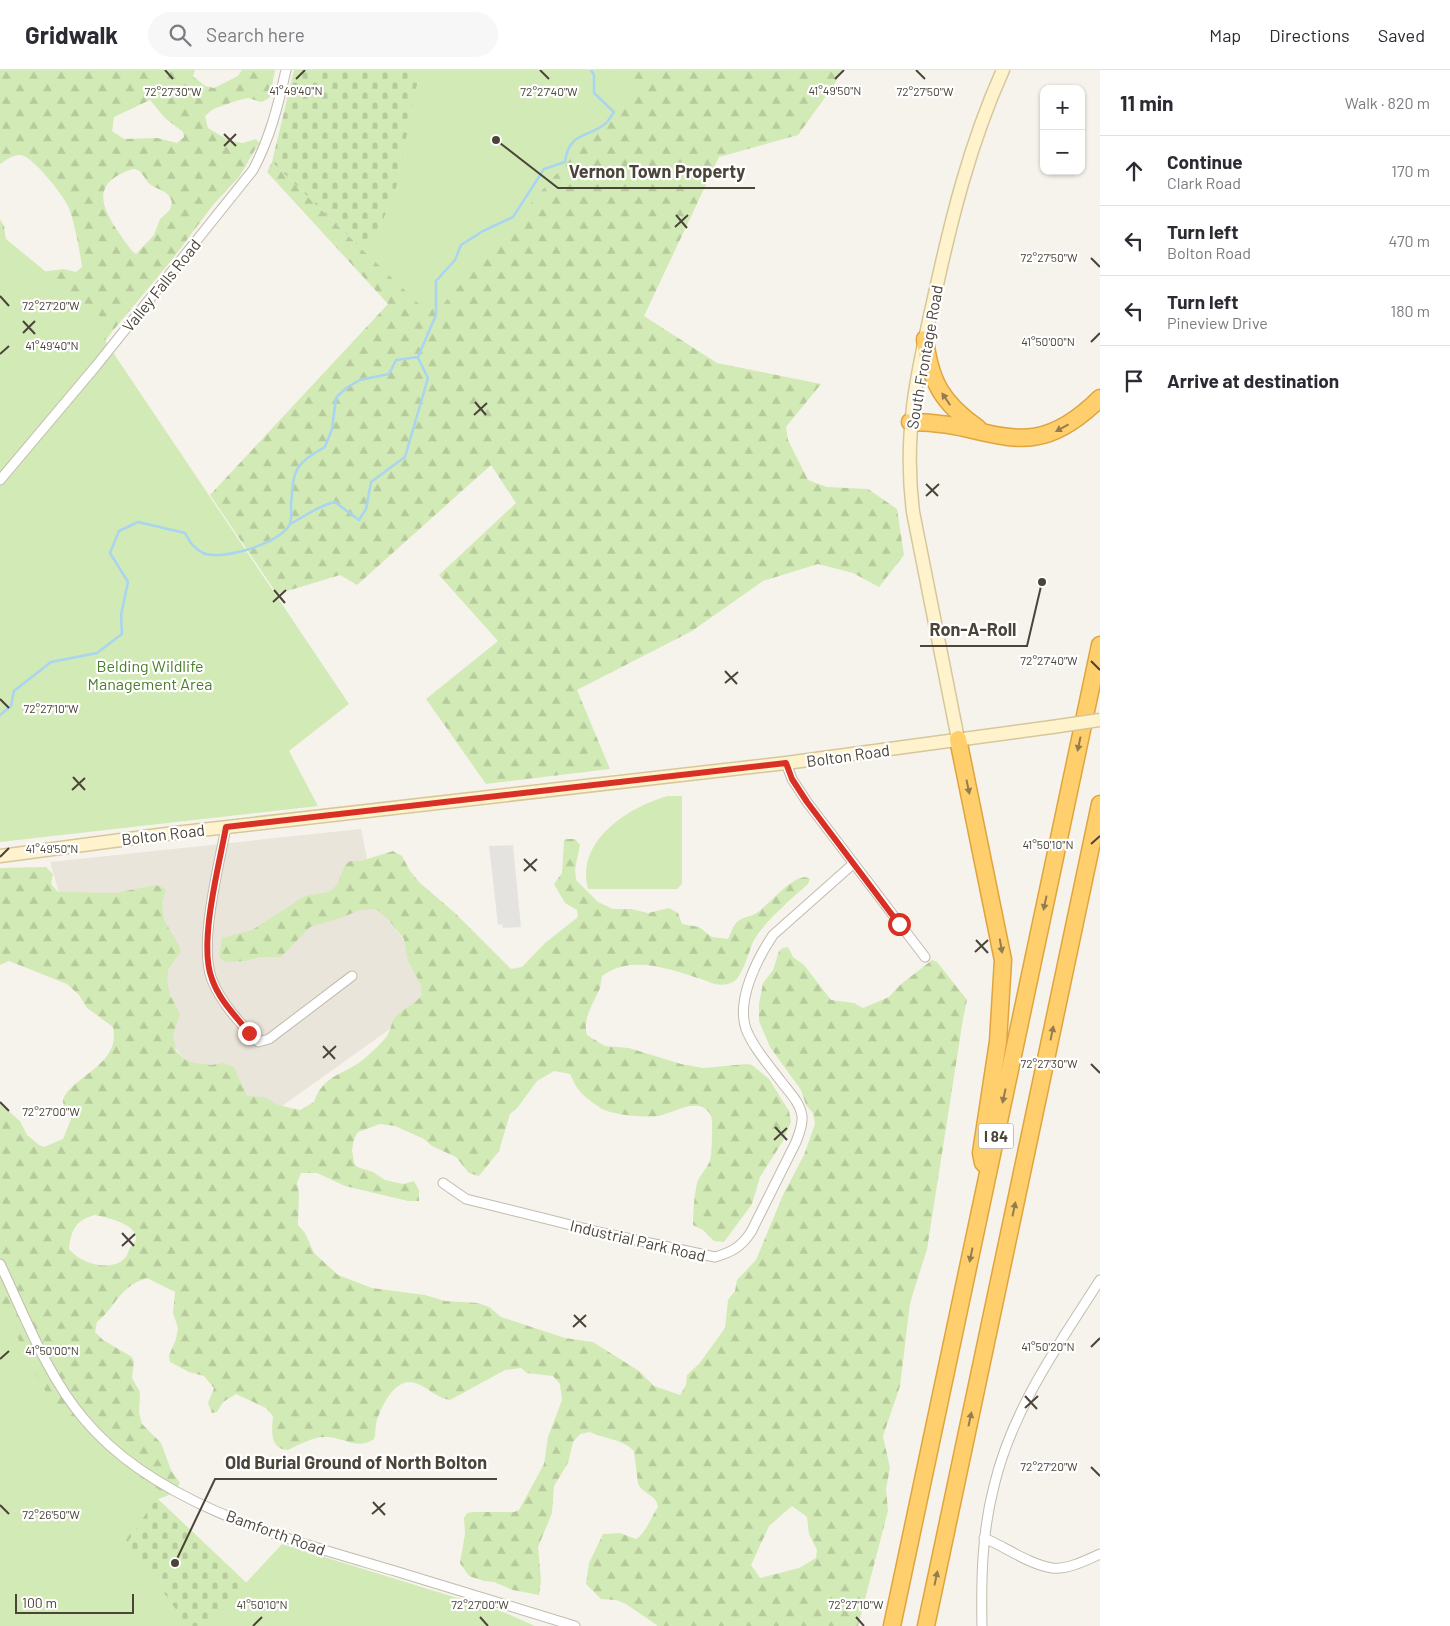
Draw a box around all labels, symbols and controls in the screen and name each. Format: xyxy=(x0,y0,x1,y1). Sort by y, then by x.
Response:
search box xyxy=(148,12,498,57)
text: Gridwalk xyxy=(25,20,118,49)
icon: search xyxy=(166,21,194,49)
text: Search here xyxy=(206,23,305,46)
text: Map xyxy=(1209,24,1241,46)
text: Directions xyxy=(1269,24,1350,46)
text: Saved xyxy=(1378,24,1425,46)
text: 41°49'40"N xyxy=(269,83,323,97)
text: 41°49'50"N xyxy=(809,83,861,97)
text: 72°27'30"W xyxy=(144,84,202,98)
text: 72°27'40"W xyxy=(520,84,578,98)
text: 72°27'50"W xyxy=(896,84,954,98)
map controls xyxy=(1040,85,1085,175)
button: + xyxy=(1040,85,1085,130)
text: 11 min xyxy=(1120,90,1174,115)
text: Walk · 820 m xyxy=(1345,93,1430,112)
button: − xyxy=(1040,130,1085,175)
text: Continue xyxy=(1167,150,1243,173)
callout: Vernon Town Property xyxy=(558,155,755,188)
icon: ahead xyxy=(1120,157,1148,185)
text: Vernon Town Property xyxy=(569,160,745,182)
text: 170 m xyxy=(1391,161,1430,180)
text: Clark Road xyxy=(1167,173,1241,192)
text: Turn left xyxy=(1167,220,1238,243)
icon: left xyxy=(1120,227,1148,255)
text: 470 m xyxy=(1389,231,1430,250)
street label: Valley Falls Road xyxy=(118,235,204,335)
text: Bolton Road xyxy=(1167,243,1251,262)
text: 72°27'50"W xyxy=(1020,250,1078,264)
street label: South Frontage Road xyxy=(902,283,946,431)
text: Turn left xyxy=(1167,290,1238,313)
icon: left xyxy=(1120,297,1148,325)
text: 72°27'20"W xyxy=(22,298,80,312)
text: 180 m xyxy=(1391,301,1430,320)
text: Pineview Drive xyxy=(1167,313,1268,332)
text: 41°50'00"N xyxy=(1021,334,1075,348)
text: 41°49'40"N xyxy=(25,338,79,352)
icon: arrive xyxy=(1120,367,1148,395)
text: Arrive at destination xyxy=(1167,369,1339,392)
one-way arrow xyxy=(941,393,951,406)
one-way arrow xyxy=(1055,424,1069,432)
callout: Ron-A-Roll xyxy=(920,613,1027,646)
text: Ron-A-Roll xyxy=(930,618,1016,640)
text: 72°27'40"W xyxy=(1020,653,1078,667)
park label: Belding Wildlife Management Area xyxy=(88,656,212,693)
text: 72°27'10"W xyxy=(23,701,79,715)
one-way arrow xyxy=(1075,737,1083,752)
street label: Bolton Road xyxy=(805,740,891,770)
one-way arrow xyxy=(964,780,972,796)
street label: Bolton Road xyxy=(120,819,206,849)
text: 41°50'10"N xyxy=(1022,837,1074,851)
text: 41°49'50"N xyxy=(26,841,78,855)
one-way arrow xyxy=(1041,896,1049,911)
route start xyxy=(888,913,911,936)
one-way arrow xyxy=(998,939,1006,955)
route end xyxy=(238,1022,261,1045)
one-way arrow xyxy=(1048,1024,1056,1040)
text: 72°27'30"W xyxy=(1020,1056,1078,1070)
one-way arrow xyxy=(1000,1089,1008,1105)
text: 72°27'00"W xyxy=(22,1104,80,1118)
road number: I 84 xyxy=(978,1124,1014,1148)
one-way arrow xyxy=(1010,1201,1018,1217)
street label: Industrial Park Road xyxy=(568,1215,708,1265)
one-way arrow xyxy=(967,1248,975,1263)
text: 41°50'20"N xyxy=(1021,1339,1075,1353)
text: 41°50'00"N xyxy=(25,1343,79,1357)
one-way arrow xyxy=(966,1411,974,1427)
callout: Old Burial Ground of North Bolton xyxy=(215,1446,497,1479)
text: Old Burial Ground of North Bolton xyxy=(225,1451,487,1473)
text: 72°27'20"W xyxy=(1020,1459,1078,1473)
street label: Bamforth Road xyxy=(224,1505,328,1559)
text: 72°26'50"W xyxy=(22,1507,80,1521)
one-way arrow xyxy=(932,1571,940,1586)
scale bar xyxy=(15,1591,134,1614)
text: 100 m xyxy=(22,1594,57,1611)
text: 41°50'10"N xyxy=(236,1597,288,1611)
text: 72°27'00"W xyxy=(451,1597,509,1611)
text: 72°27'10"W xyxy=(828,1597,884,1611)

